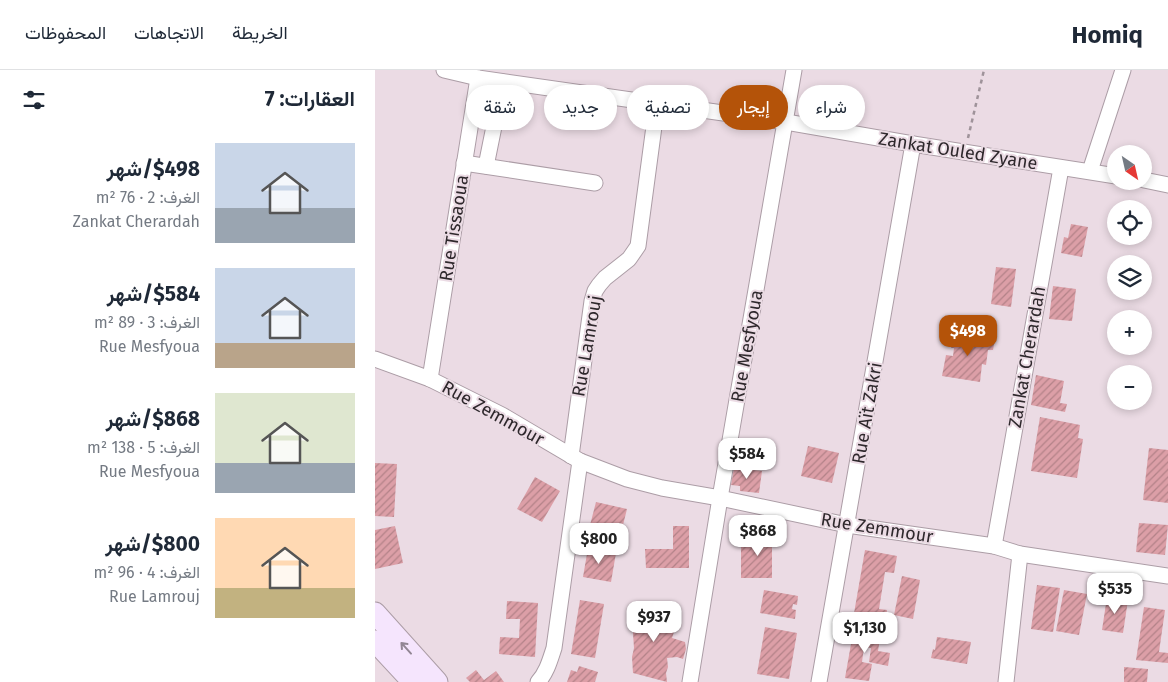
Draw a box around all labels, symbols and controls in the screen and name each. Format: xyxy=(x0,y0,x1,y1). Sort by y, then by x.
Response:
text: Homiq xyxy=(1072,21,1143,49)
text: المحفوظات xyxy=(25,22,106,44)
text: الاتجاهات xyxy=(134,22,204,44)
text: الخريطة xyxy=(232,22,288,44)
chip: شقة xyxy=(466,85,534,130)
chip: جديد xyxy=(544,85,617,130)
chip: تصفية xyxy=(627,85,709,130)
chip: إيجار xyxy=(719,85,788,130)
chip: شراء xyxy=(798,85,865,130)
icon: filters xyxy=(20,86,48,114)
text: العقارات: 7 xyxy=(265,86,355,112)
street label: Zankat Ouled Zyane xyxy=(877,128,1039,174)
north arrow xyxy=(1107,145,1153,190)
map controls xyxy=(1107,145,1152,410)
text: $498/شهر xyxy=(107,156,200,182)
icon: home xyxy=(255,163,315,223)
street label: Rue Tissaoua xyxy=(435,173,473,283)
text: الغرف: 2 · 76 m² xyxy=(96,188,200,207)
button: locate xyxy=(1107,200,1152,245)
text: Zankat Cherardah xyxy=(73,212,200,231)
button: layers xyxy=(1107,255,1152,300)
text: $584/شهر xyxy=(107,281,200,307)
street label: Zankat Cherardah xyxy=(1004,284,1050,430)
icon: home xyxy=(255,288,315,348)
street label: Rue Mesfyoua xyxy=(726,288,768,404)
street label: Rue Lamrouj xyxy=(567,294,607,398)
button: + xyxy=(1107,310,1152,355)
text: الغرف: 3 · 89 m² xyxy=(94,313,200,332)
pin: $498 xyxy=(938,314,998,357)
text: $498 xyxy=(950,321,986,340)
text: Rue Mesfyoua xyxy=(99,337,200,356)
street label: Rue Aït Zakri xyxy=(847,360,887,466)
button: − xyxy=(1107,365,1152,410)
street label: Rue Zemmour xyxy=(438,376,548,450)
text: $868/شهر xyxy=(106,406,200,432)
icon: home xyxy=(255,413,315,473)
text: الغرف: 5 · 138 m² xyxy=(87,438,200,457)
pin: $584 xyxy=(717,438,777,480)
text: $584 xyxy=(729,444,765,463)
text: Rue Mesfyoua xyxy=(99,462,200,481)
street label: Rue Zemmour xyxy=(819,508,935,548)
pin: $868 xyxy=(728,514,788,557)
text: $868 xyxy=(740,521,776,540)
pin: $800 xyxy=(569,522,629,565)
text: $800 xyxy=(581,529,617,548)
text: $800/شهر xyxy=(105,531,200,557)
icon: home xyxy=(255,538,315,598)
text: الغرف: 4 · 96 m² xyxy=(93,563,200,582)
pin: $535 xyxy=(1085,572,1145,615)
text: $535 xyxy=(1098,579,1132,598)
text: Rue Lamrouj xyxy=(109,587,200,606)
pin: $937 xyxy=(624,600,684,643)
text: $937 xyxy=(638,607,670,626)
pin: $1,130 xyxy=(824,612,906,654)
text: $1,130 xyxy=(844,618,886,637)
one-way arrow xyxy=(400,641,412,654)

